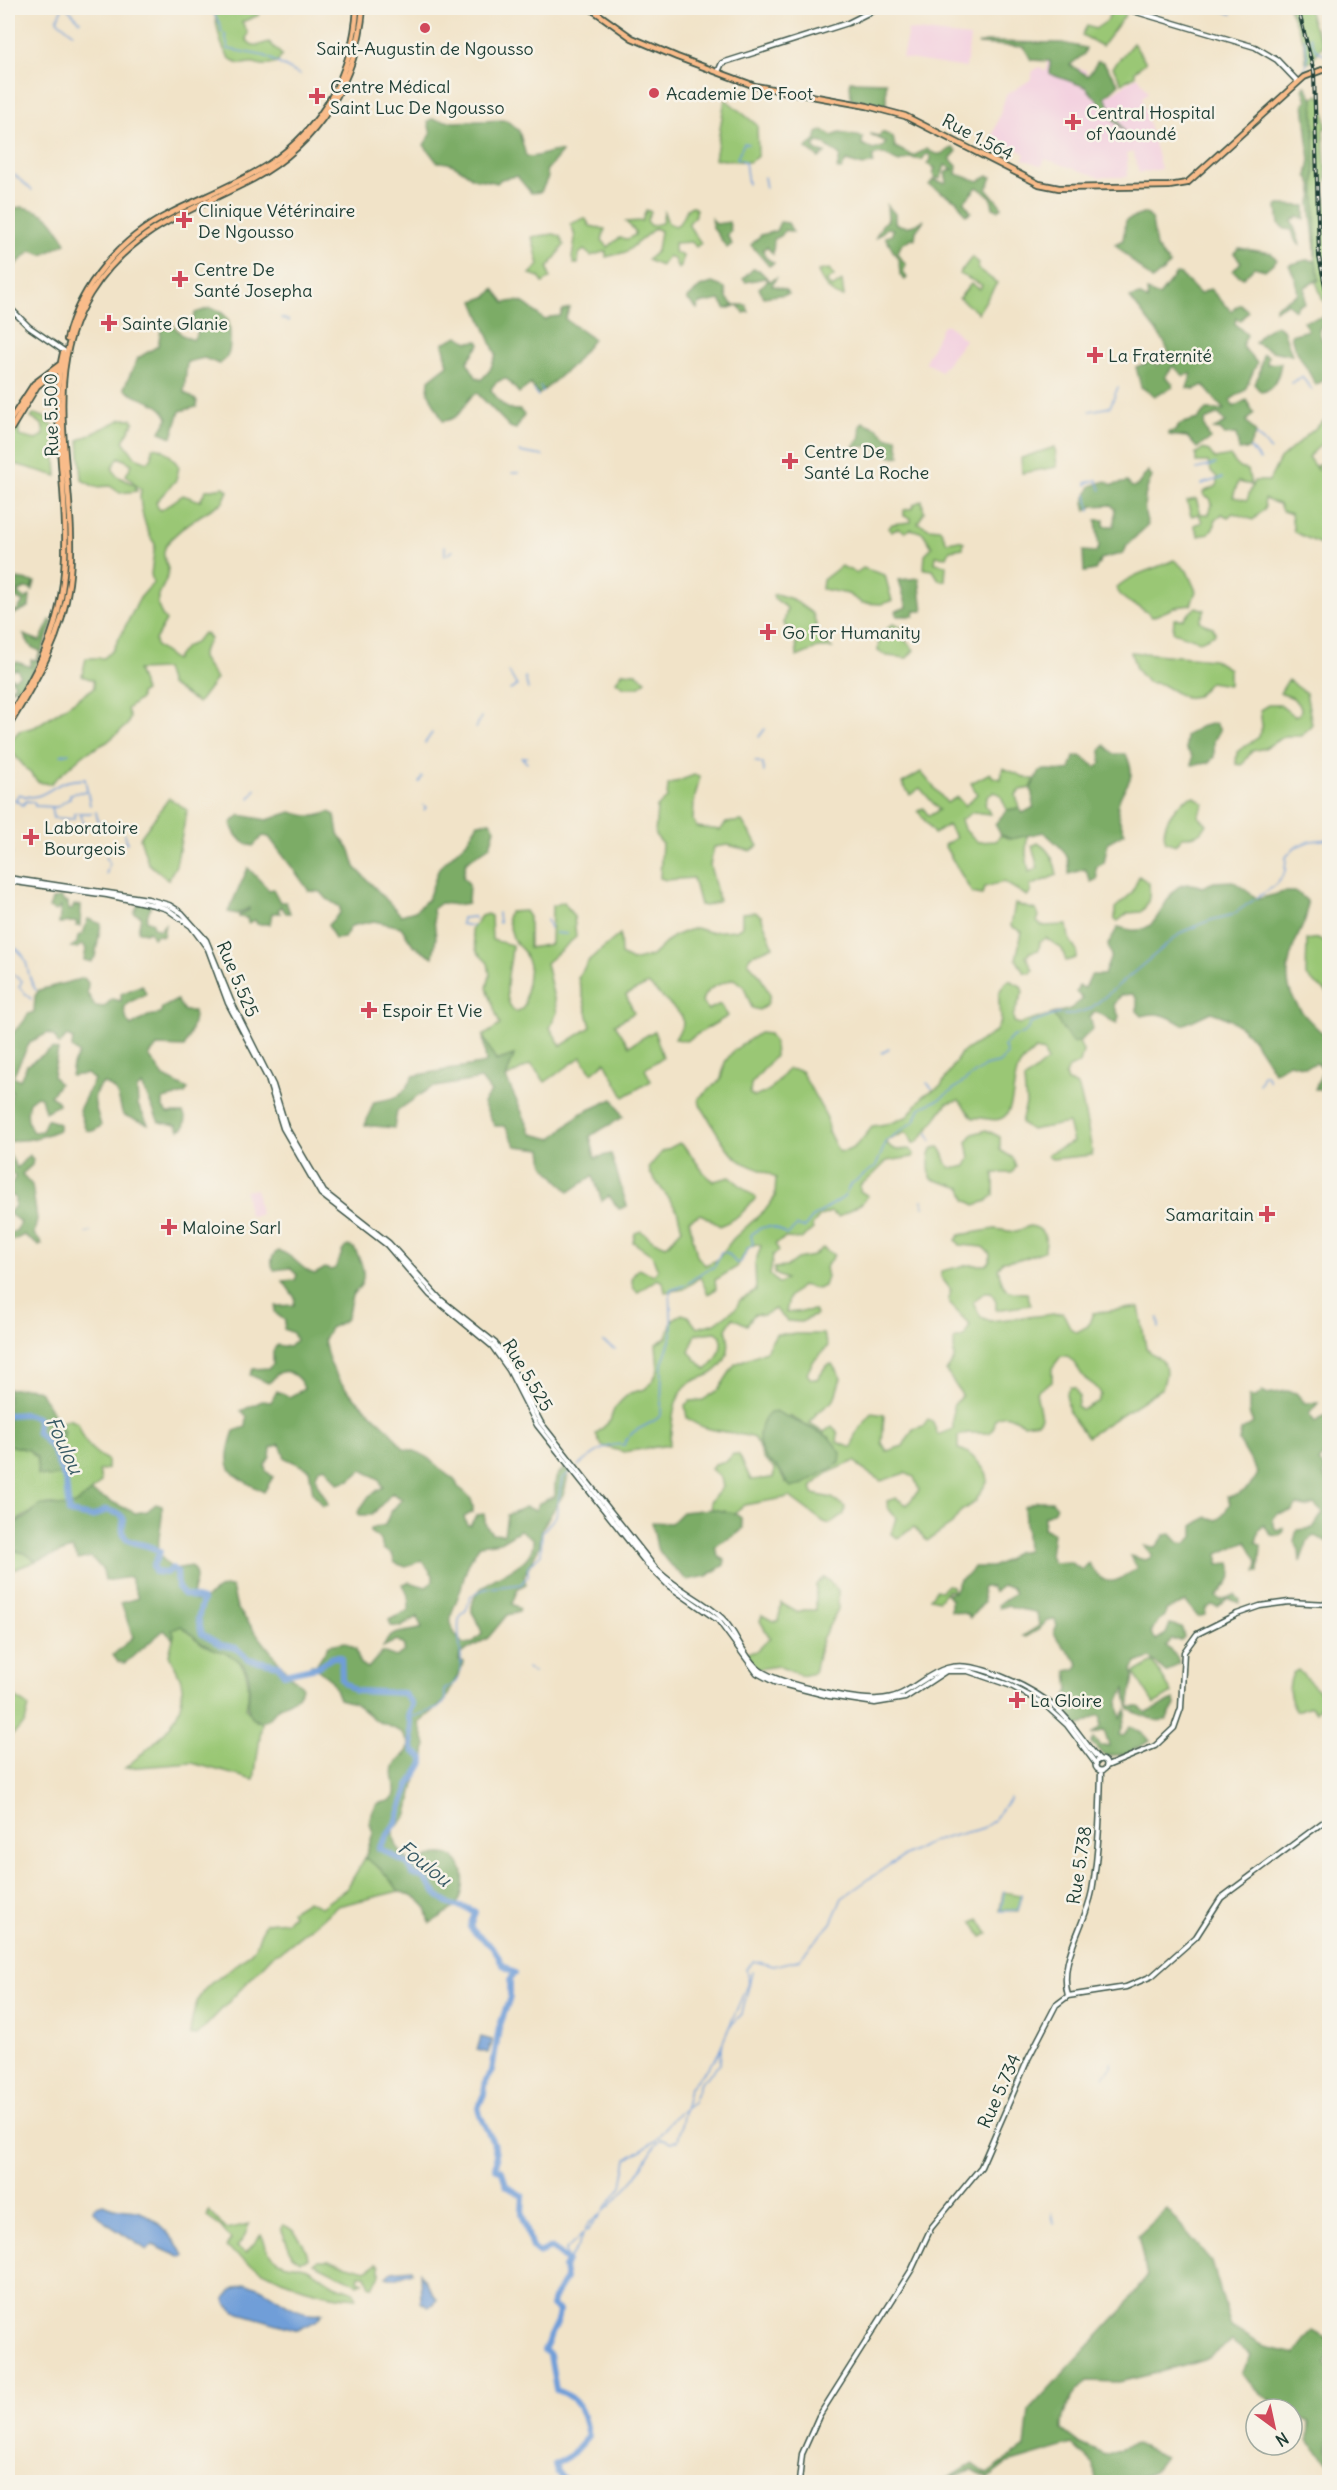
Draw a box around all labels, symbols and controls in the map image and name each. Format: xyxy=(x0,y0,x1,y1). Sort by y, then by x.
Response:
marker: Saint-Augustin de Ngousso xyxy=(418,21,432,35)
place label: Saint-Augustin de Ngousso xyxy=(316,37,534,60)
place label: Centre Médical Saint Luc De Ngousso xyxy=(330,75,505,119)
place label: Academie De Foot xyxy=(666,82,813,105)
marker: Academie De Foot xyxy=(647,86,661,100)
marker: Centre Médical Saint Luc De Ngousso xyxy=(308,87,326,105)
place label: Central Hospital of Yaoundé xyxy=(1086,101,1215,145)
street label: Rue 1.564 xyxy=(938,109,1018,165)
marker: Central Hospital of Yaoundé xyxy=(1064,113,1082,131)
place label: Clinique Vétérinaire De Ngousso xyxy=(198,199,355,243)
marker: Clinique Vétérinaire De Ngousso xyxy=(175,211,193,229)
place label: Centre De Santé Josepha xyxy=(194,258,312,302)
marker: Centre De Santé Josepha xyxy=(171,270,189,288)
place label: Sainte Glanie xyxy=(122,312,228,335)
marker: Sainte Glanie xyxy=(100,314,118,332)
place label: La Fraternité xyxy=(1108,344,1212,367)
marker: La Fraternité xyxy=(1086,346,1104,364)
street label: Rue 5.500 xyxy=(39,373,63,457)
place label: Centre De Santé La Roche xyxy=(804,440,929,484)
marker: Centre De Santé La Roche xyxy=(781,452,799,470)
place label: Go For Humanity xyxy=(782,621,921,644)
marker: Go For Humanity xyxy=(759,623,777,641)
place label: Laboratoire Bourgeois xyxy=(44,816,138,860)
marker: Laboratoire Bourgeois xyxy=(22,828,40,846)
street label: Rue 5.525 xyxy=(212,938,264,1020)
place label: Espoir Et Vie xyxy=(382,999,483,1022)
marker: Espoir Et Vie xyxy=(360,1001,378,1019)
place label: Samaritain xyxy=(1165,1203,1254,1226)
marker: Samaritain xyxy=(1258,1205,1276,1223)
place label: Maloine Sarl xyxy=(182,1216,281,1239)
marker: Maloine Sarl xyxy=(160,1218,178,1236)
street label: Rue 5.525 xyxy=(497,1335,559,1415)
water label: Foulou xyxy=(41,1412,90,1479)
place label: La Gloire xyxy=(1030,1689,1102,1712)
marker: La Gloire xyxy=(1008,1691,1026,1709)
street label: Rue 5.738 xyxy=(1061,1824,1097,1906)
water label: Foulou xyxy=(393,1834,458,1892)
street label: Rue 5.734 xyxy=(972,2050,1026,2132)
north arrow xyxy=(1244,2397,1304,2457)
text: N xyxy=(1272,2428,1292,2451)

